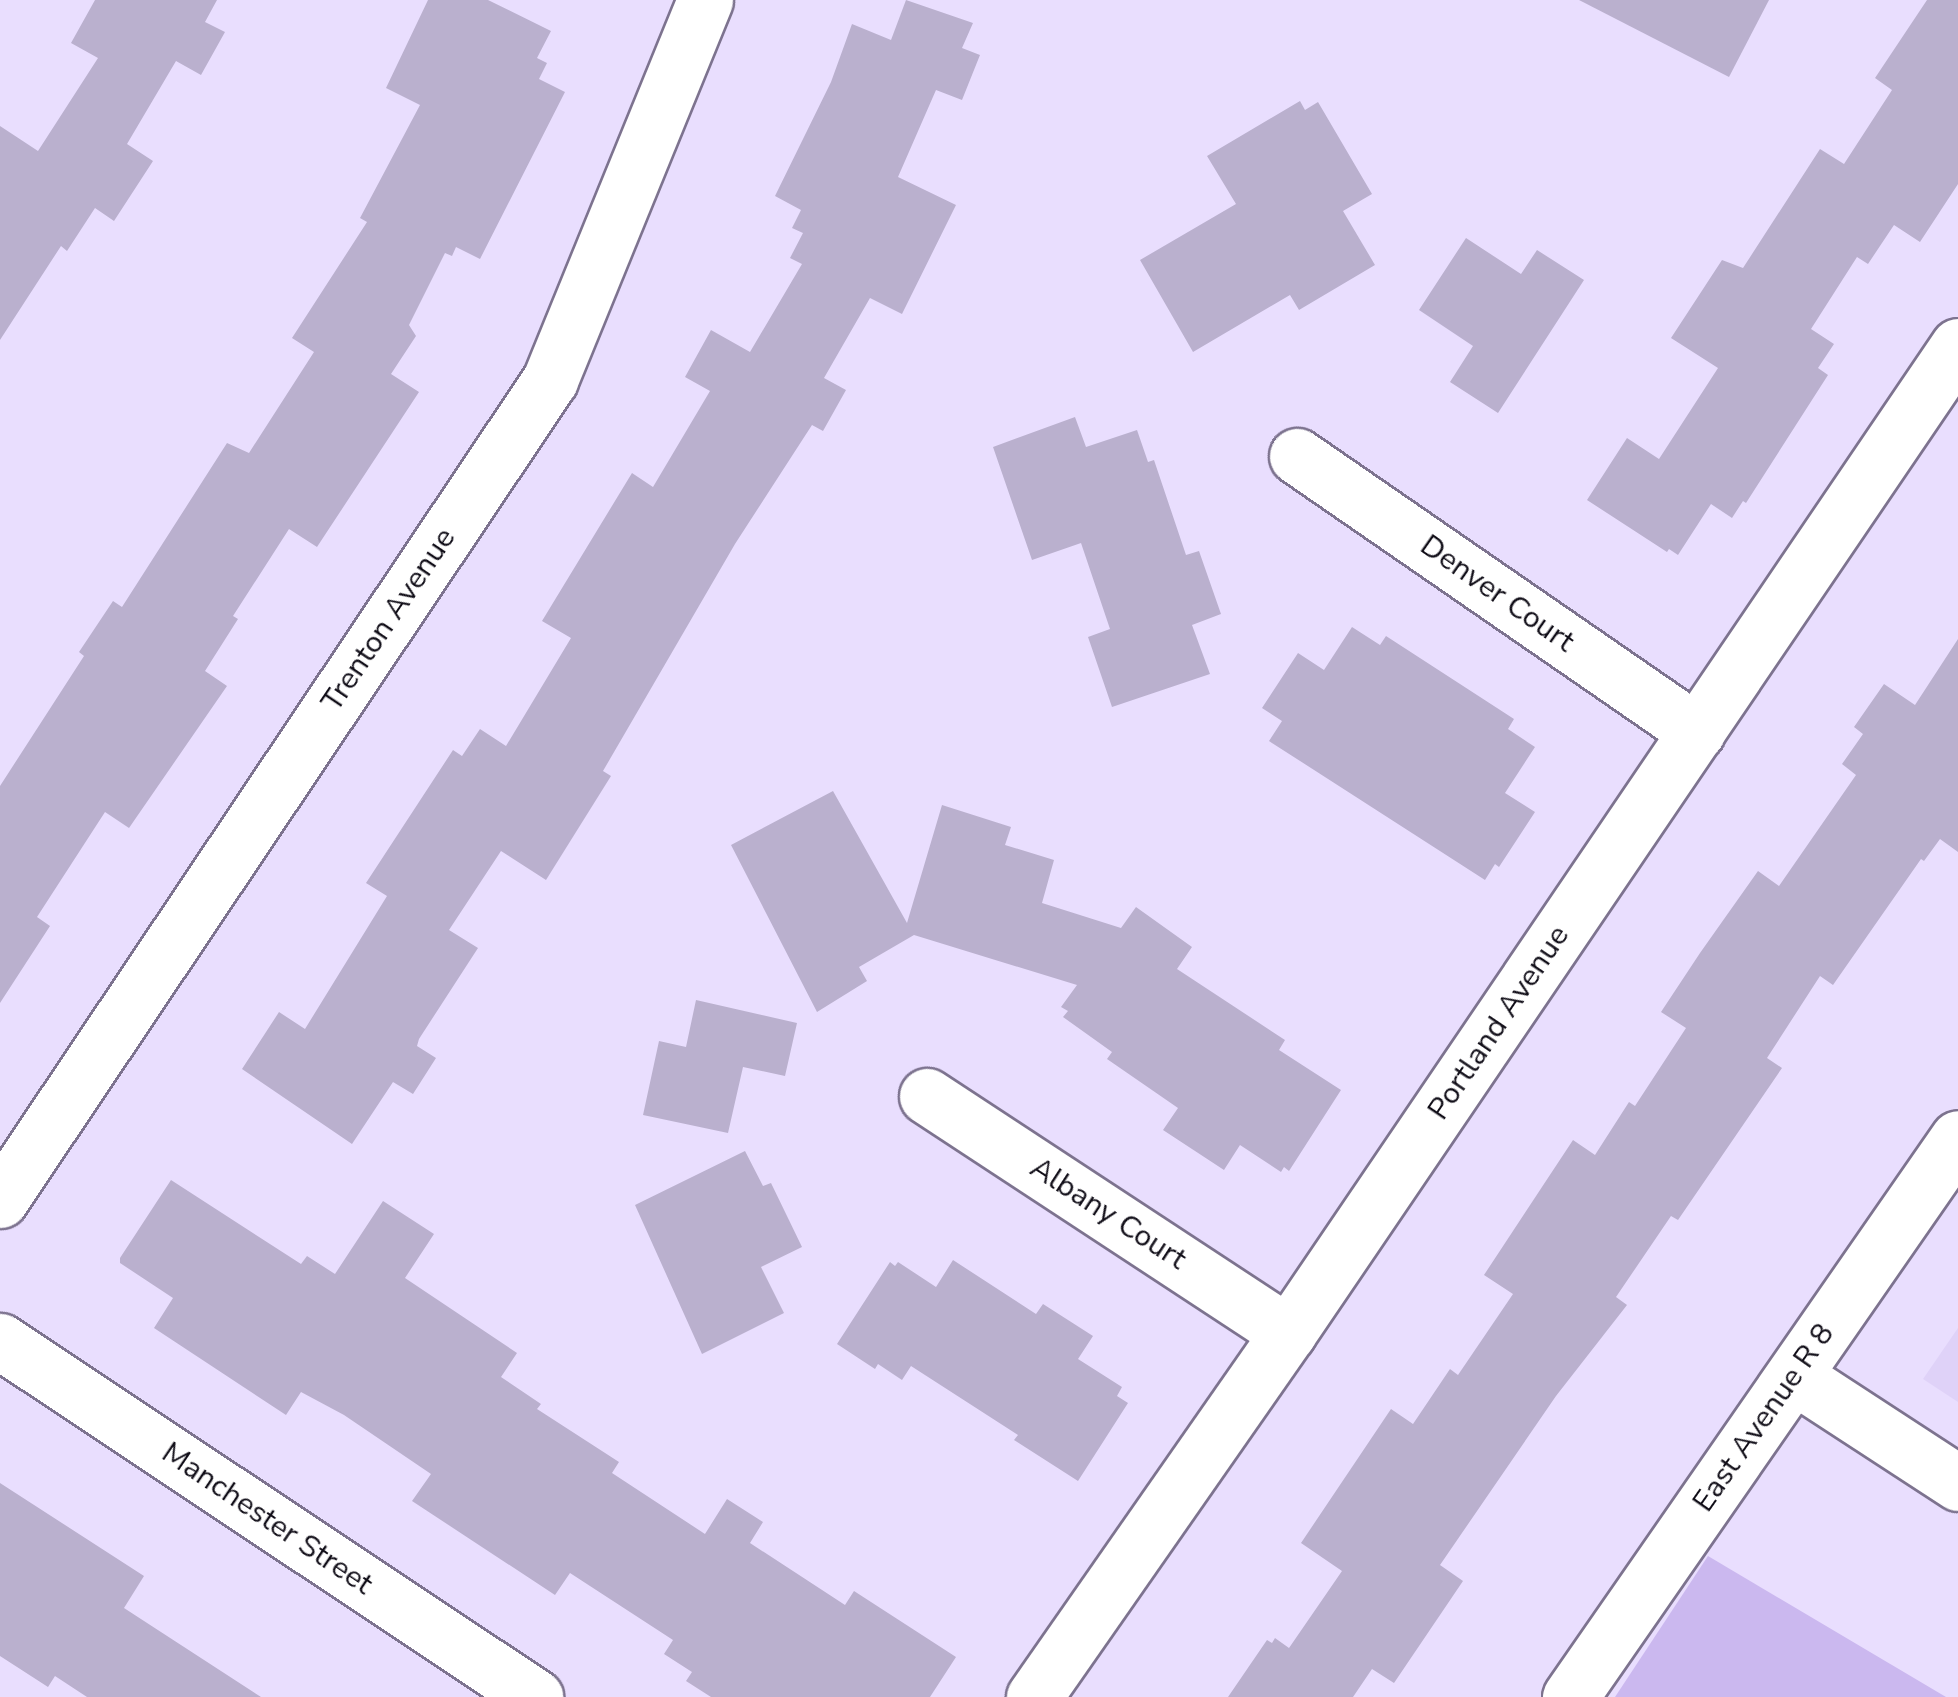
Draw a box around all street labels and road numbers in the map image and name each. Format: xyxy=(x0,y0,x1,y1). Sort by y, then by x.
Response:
street label: Trenton Avenue xyxy=(314,522,464,718)
street label: Denver Court xyxy=(1413,528,1581,660)
street label: Portland Avenue xyxy=(1421,919,1577,1127)
street label: Albany Court xyxy=(1023,1150,1193,1278)
street label: East Avenue R 8 xyxy=(1686,1317,1842,1519)
street label: Manchester Street xyxy=(155,1435,379,1603)

